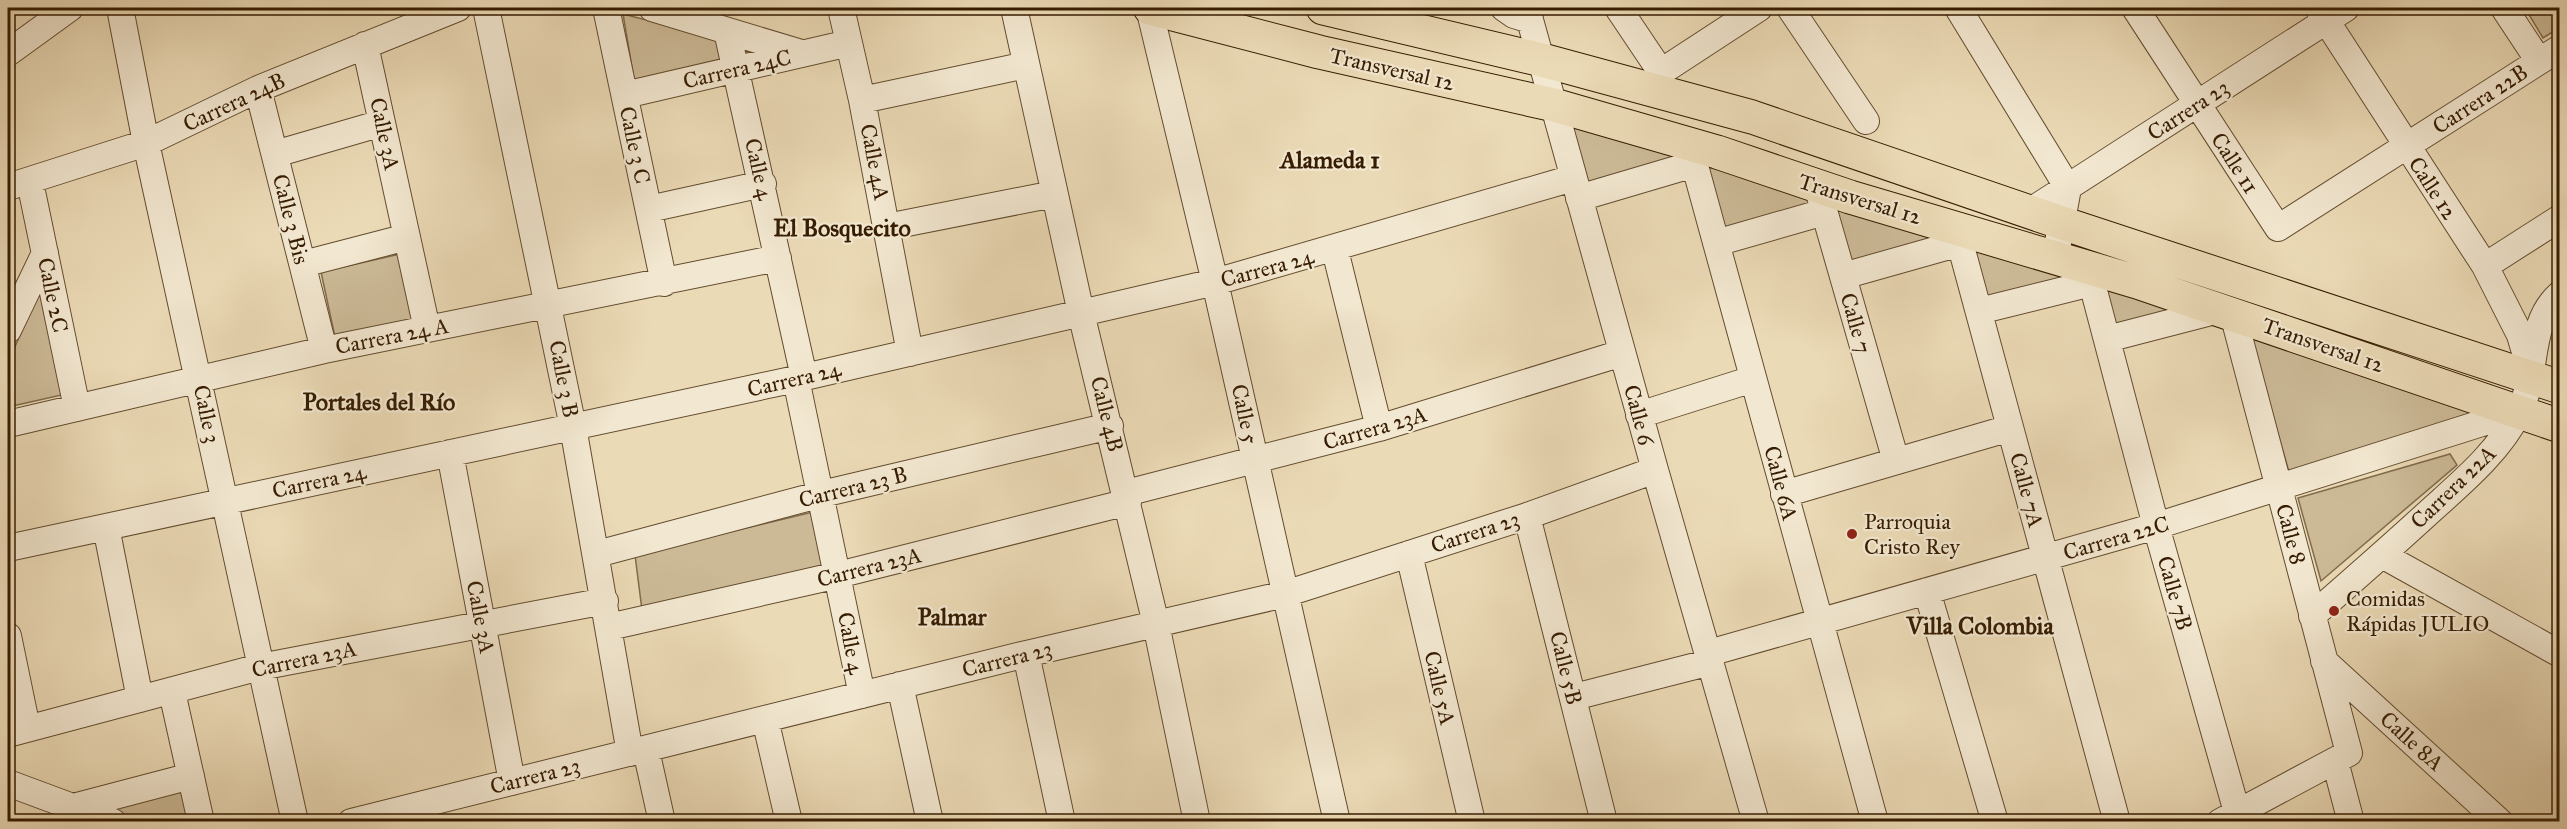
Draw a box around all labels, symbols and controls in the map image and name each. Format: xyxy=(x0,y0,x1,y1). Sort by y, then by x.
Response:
street label: Transversal 12 xyxy=(1327,42,1457,97)
street label: Carrera 24C xyxy=(680,43,794,95)
street label: Carrera 22B xyxy=(2427,58,2533,140)
street label: Carrera 24B xyxy=(179,67,289,137)
street label: Carrera 23 xyxy=(2142,74,2234,146)
street label: Calle 3A xyxy=(364,95,406,173)
street label: Calle 3 C xyxy=(614,104,656,186)
street label: Calle 4A xyxy=(854,122,896,203)
street label: Calle 11 xyxy=(2205,127,2265,199)
street label: Calle 4 xyxy=(739,136,779,203)
district label: Alameda 1 xyxy=(1278,145,1380,175)
street label: Calle 12 xyxy=(2403,151,2463,225)
street label: Transversal 12 xyxy=(1795,167,1925,231)
street label: Calle 3 Bis xyxy=(267,171,315,267)
district label: El Bosquecito xyxy=(773,213,911,243)
street label: Carrera 24 xyxy=(1218,242,1317,293)
street label: Calle 2C xyxy=(32,255,74,335)
street label: Calle 7 xyxy=(1835,290,1877,356)
street label: Carrera 24 A xyxy=(333,312,451,360)
street label: Transversal 12 xyxy=(2258,312,2388,379)
street label: Calle 3 B xyxy=(543,338,585,420)
street label: Carrera 24 xyxy=(745,355,844,403)
street label: Calle 4B xyxy=(1085,373,1129,455)
street label: Calle 3 xyxy=(188,382,226,446)
street label: Calle 5 xyxy=(1226,382,1264,446)
street label: Calle 6 xyxy=(1618,382,1660,449)
district label: Portales del Río xyxy=(303,387,455,417)
street label: Carrera 23A xyxy=(1320,400,1430,456)
street label: Carrera 22A xyxy=(2405,439,2502,534)
street label: Calle 6A xyxy=(1758,443,1804,523)
street label: Calle 7A xyxy=(2004,450,2050,531)
street label: Carrera 24 xyxy=(270,458,369,504)
street label: Carrera 23 B xyxy=(796,460,910,514)
street label: Calle 8 xyxy=(2270,501,2312,567)
street label: Carrera 23 xyxy=(1427,505,1523,559)
place label: Parroquia Cristo Rey xyxy=(1864,508,1960,560)
street label: Carrera 22C xyxy=(2060,510,2172,566)
marker: Parroquia Cristo Rey xyxy=(1845,527,1859,541)
street label: Carrera 23A xyxy=(814,541,924,593)
street label: Calle 7B xyxy=(2152,553,2198,633)
street label: Calle 3A xyxy=(461,578,501,656)
place label: Comidas Rápidas JULIO xyxy=(2346,585,2489,637)
district label: Palmar xyxy=(917,602,988,632)
marker: Comidas Rápidas JULIO xyxy=(2327,604,2341,618)
street label: Calle 4 xyxy=(832,610,870,677)
district label: Villa Colombia xyxy=(1905,611,2054,641)
street label: Calle 5B xyxy=(1544,628,1588,708)
street label: Carrera 23A xyxy=(249,635,359,683)
street label: Carrera 23 xyxy=(959,635,1055,683)
street label: Calle 5A xyxy=(1418,648,1462,728)
street label: Calle 8A xyxy=(2375,705,2450,777)
street label: Carrera 23 xyxy=(487,752,583,800)

